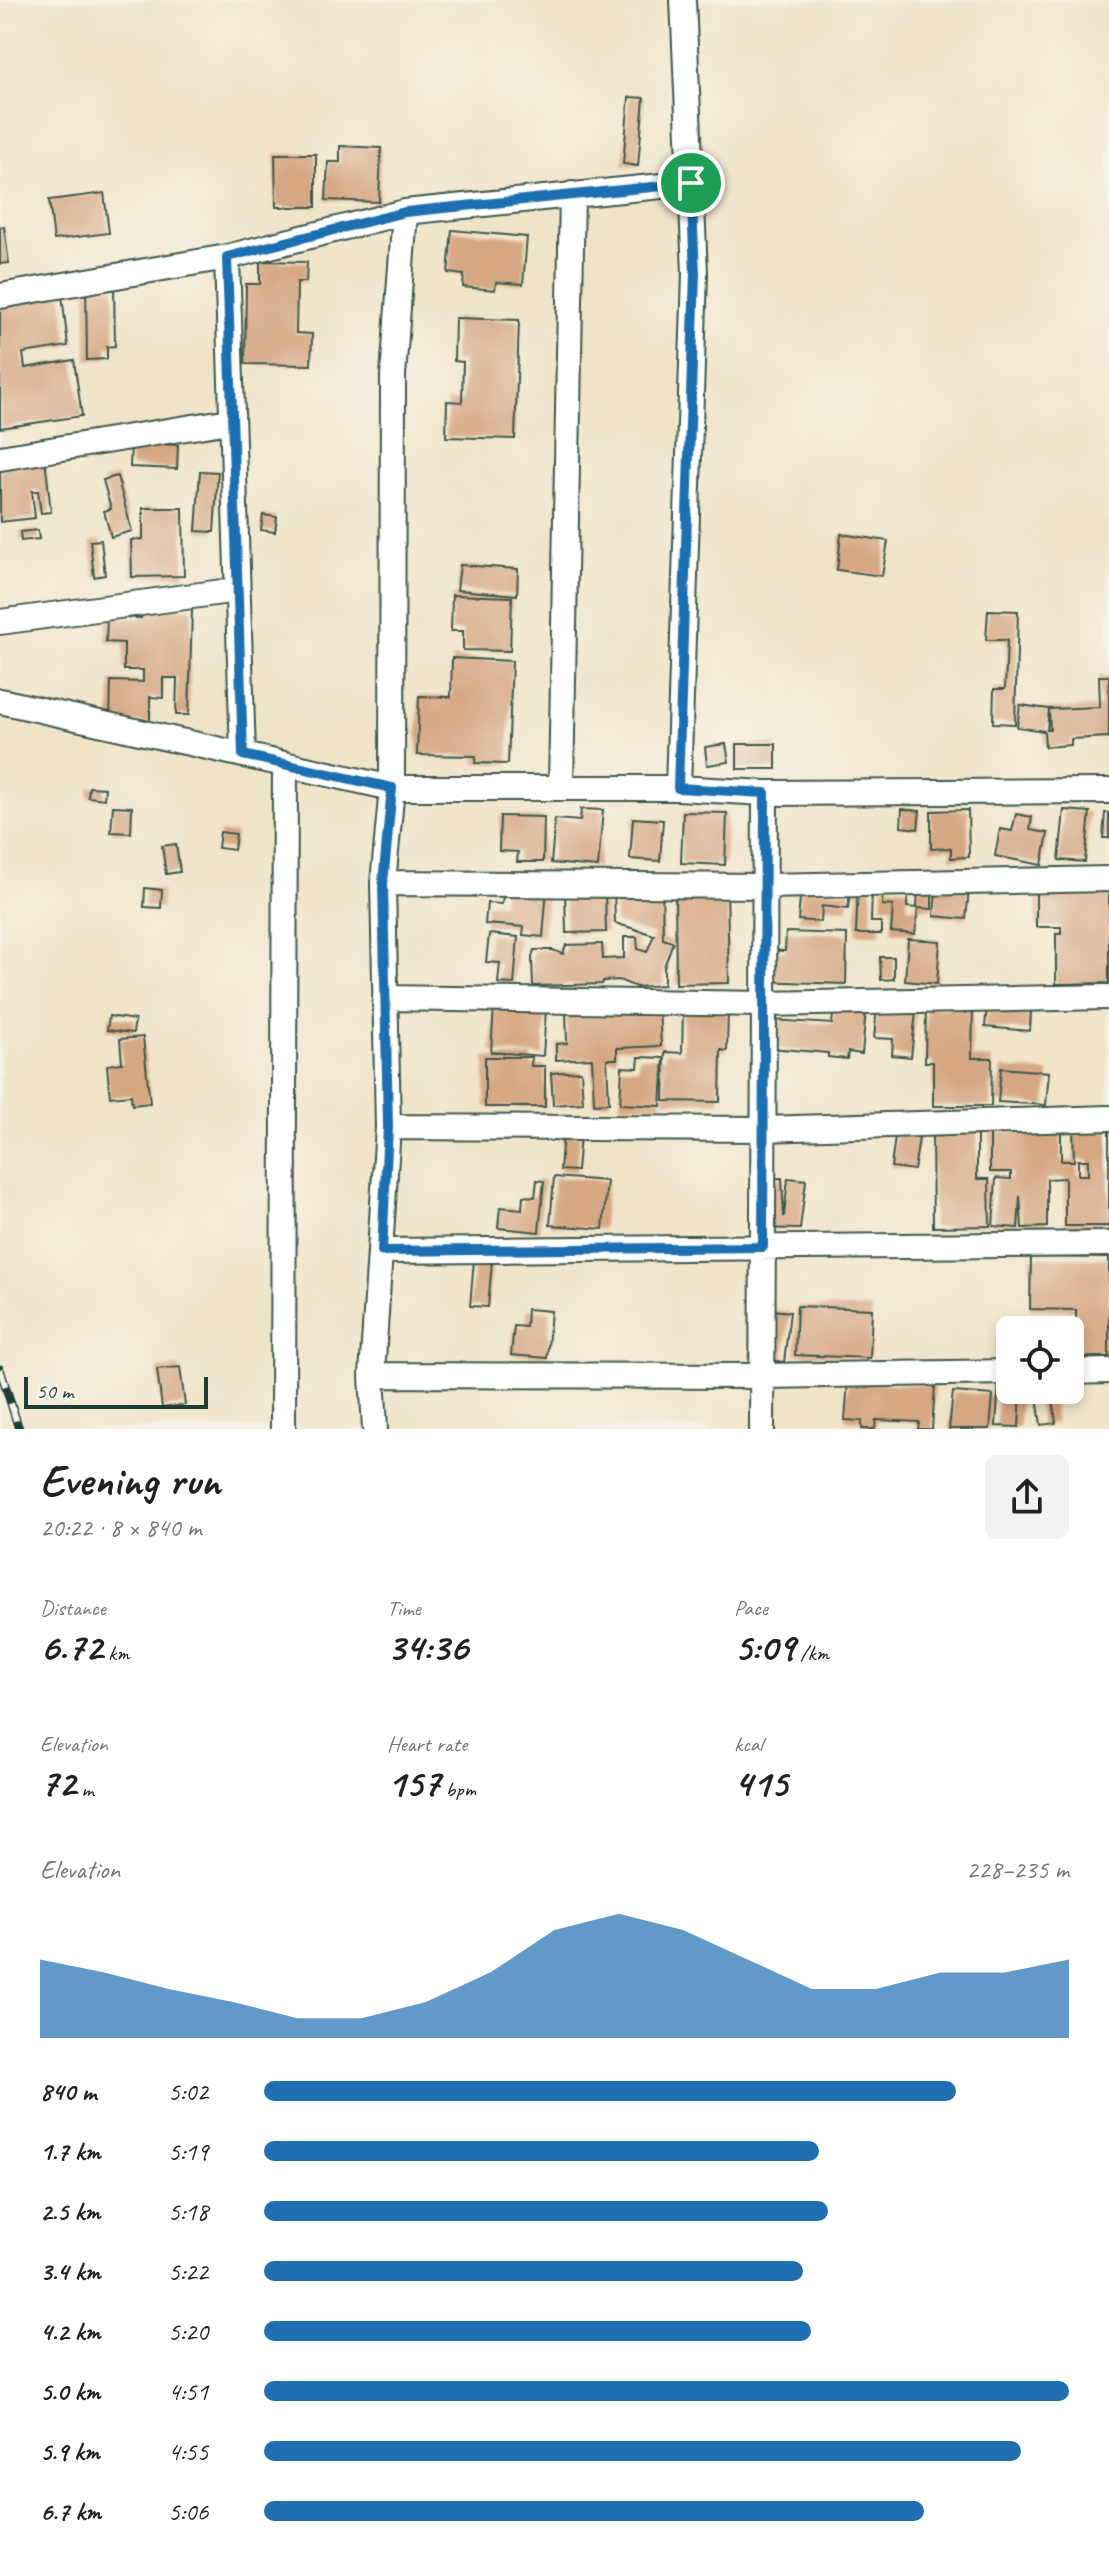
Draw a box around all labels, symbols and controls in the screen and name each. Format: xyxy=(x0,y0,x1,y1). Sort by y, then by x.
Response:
pin xyxy=(657,149,725,217)
icon: arrive xyxy=(669,161,713,205)
map controls xyxy=(996,1316,1084,1404)
button: locate xyxy=(996,1316,1084,1404)
scale bar xyxy=(24,1373,208,1409)
text: 50 m xyxy=(36,1377,73,1405)
text: Evening run xyxy=(40,1453,220,1508)
button: share xyxy=(985,1455,1069,1539)
text: 20:22 · 8 × 840 m xyxy=(40,1511,201,1544)
text: Distance xyxy=(40,1594,106,1622)
text: Time xyxy=(387,1594,421,1622)
text: Pace xyxy=(734,1594,768,1622)
text: 6.72 xyxy=(40,1622,103,1672)
text: 34:36 xyxy=(387,1622,468,1672)
text: 5:09 xyxy=(734,1622,795,1672)
text: km xyxy=(103,1639,129,1667)
text: /km xyxy=(795,1639,829,1667)
text: Elevation xyxy=(40,1730,108,1758)
text: Heart rate xyxy=(387,1730,467,1758)
text: kcal xyxy=(734,1730,763,1758)
text: 72 xyxy=(40,1758,76,1808)
text: 157 xyxy=(387,1758,440,1808)
text: 415 xyxy=(734,1758,787,1808)
text: m xyxy=(76,1775,94,1803)
text: bpm xyxy=(440,1775,476,1803)
text: Elevation xyxy=(40,1853,120,1886)
text: 228–235 m xyxy=(966,1853,1069,1886)
text: 840 m xyxy=(40,2075,96,2108)
text: 5:02 xyxy=(168,2075,208,2108)
text: 1.7 km xyxy=(40,2135,100,2168)
text: 5:19 xyxy=(168,2135,208,2168)
text: 2.5 km xyxy=(40,2195,100,2228)
text: 5:18 xyxy=(168,2195,208,2228)
text: 3.4 km xyxy=(40,2255,100,2288)
text: 5:22 xyxy=(168,2255,208,2288)
text: 4.2 km xyxy=(40,2315,100,2348)
text: 5:20 xyxy=(168,2315,208,2348)
text: 5.0 km xyxy=(40,2375,100,2408)
text: 4:51 xyxy=(168,2375,208,2408)
text: 5.9 km xyxy=(40,2435,100,2468)
text: 4:55 xyxy=(168,2435,208,2468)
text: 6.7 km xyxy=(40,2495,101,2528)
text: 5:06 xyxy=(168,2495,208,2528)

